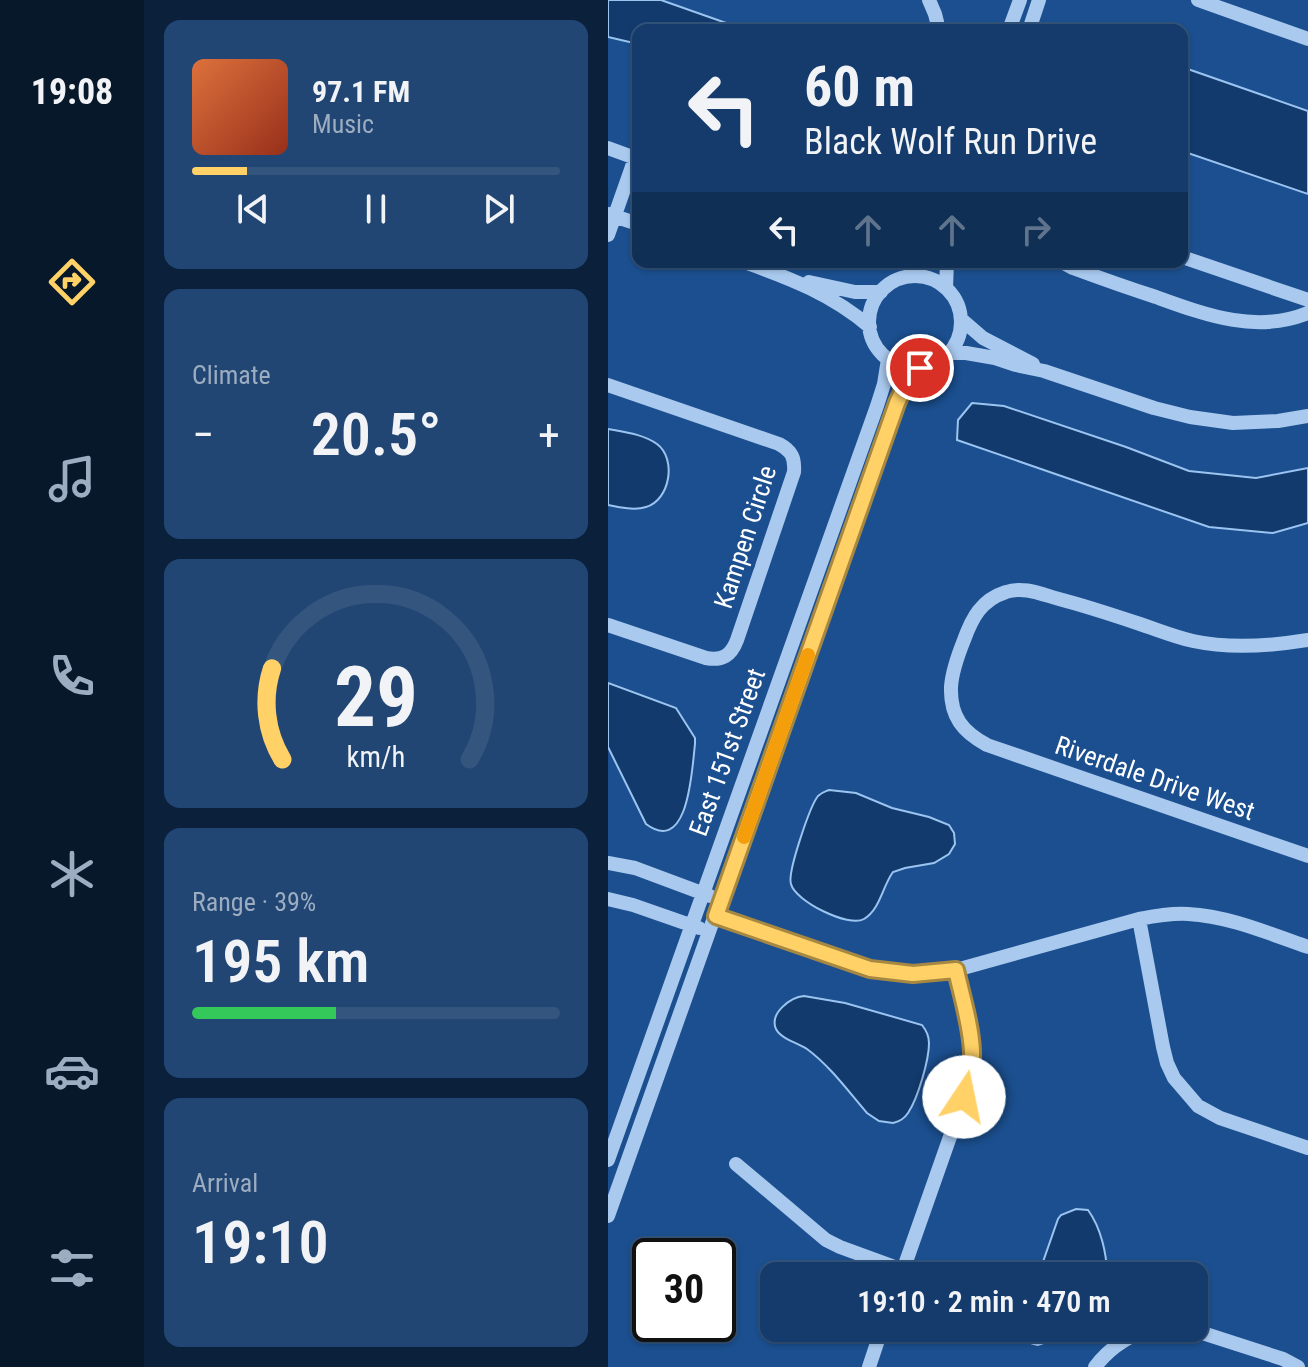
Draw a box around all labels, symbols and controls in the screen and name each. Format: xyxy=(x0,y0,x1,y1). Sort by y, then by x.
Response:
text: 60 m xyxy=(804,54,915,120)
icon: left xyxy=(672,56,776,160)
text: 19:08 xyxy=(31,71,113,113)
text: 97.1 FM xyxy=(312,74,410,109)
text: Music xyxy=(312,109,374,139)
text: Black Wolf Run Drive xyxy=(804,121,1097,163)
icon: previous xyxy=(231,187,275,231)
icon: pause xyxy=(354,187,398,231)
icon: next xyxy=(477,187,521,231)
icon: left xyxy=(762,208,806,252)
icon: ahead xyxy=(846,208,890,252)
icon: ahead xyxy=(930,208,974,252)
icon: right xyxy=(1014,208,1058,252)
icon: directions xyxy=(44,254,100,310)
pin xyxy=(886,334,954,402)
icon: arrive xyxy=(898,346,942,390)
text: Climate xyxy=(192,360,271,390)
text: 20.5° xyxy=(311,399,441,470)
text: − xyxy=(192,409,214,461)
text: + xyxy=(538,409,560,461)
icon: music xyxy=(44,451,100,507)
street label: Kampen Circle xyxy=(708,462,782,612)
icon: phone xyxy=(44,648,100,704)
text: 29 xyxy=(334,648,418,745)
street label: East 151st Street xyxy=(683,664,771,840)
street label: Riverdale Drive West xyxy=(1051,730,1259,826)
text: km/h xyxy=(347,740,405,774)
icon: climate xyxy=(44,846,100,902)
text: Range · 39% xyxy=(192,887,316,917)
text: 195 km xyxy=(192,926,369,997)
icon: car xyxy=(44,1043,100,1099)
position arrow xyxy=(922,1055,1006,1139)
text: Arrival xyxy=(192,1168,258,1198)
text: 19:10 xyxy=(192,1207,329,1278)
speed limit sign: 30 xyxy=(632,1238,736,1342)
icon: filters xyxy=(44,1240,100,1296)
text: 19:10 · 2 min · 470 m xyxy=(857,1284,1111,1319)

